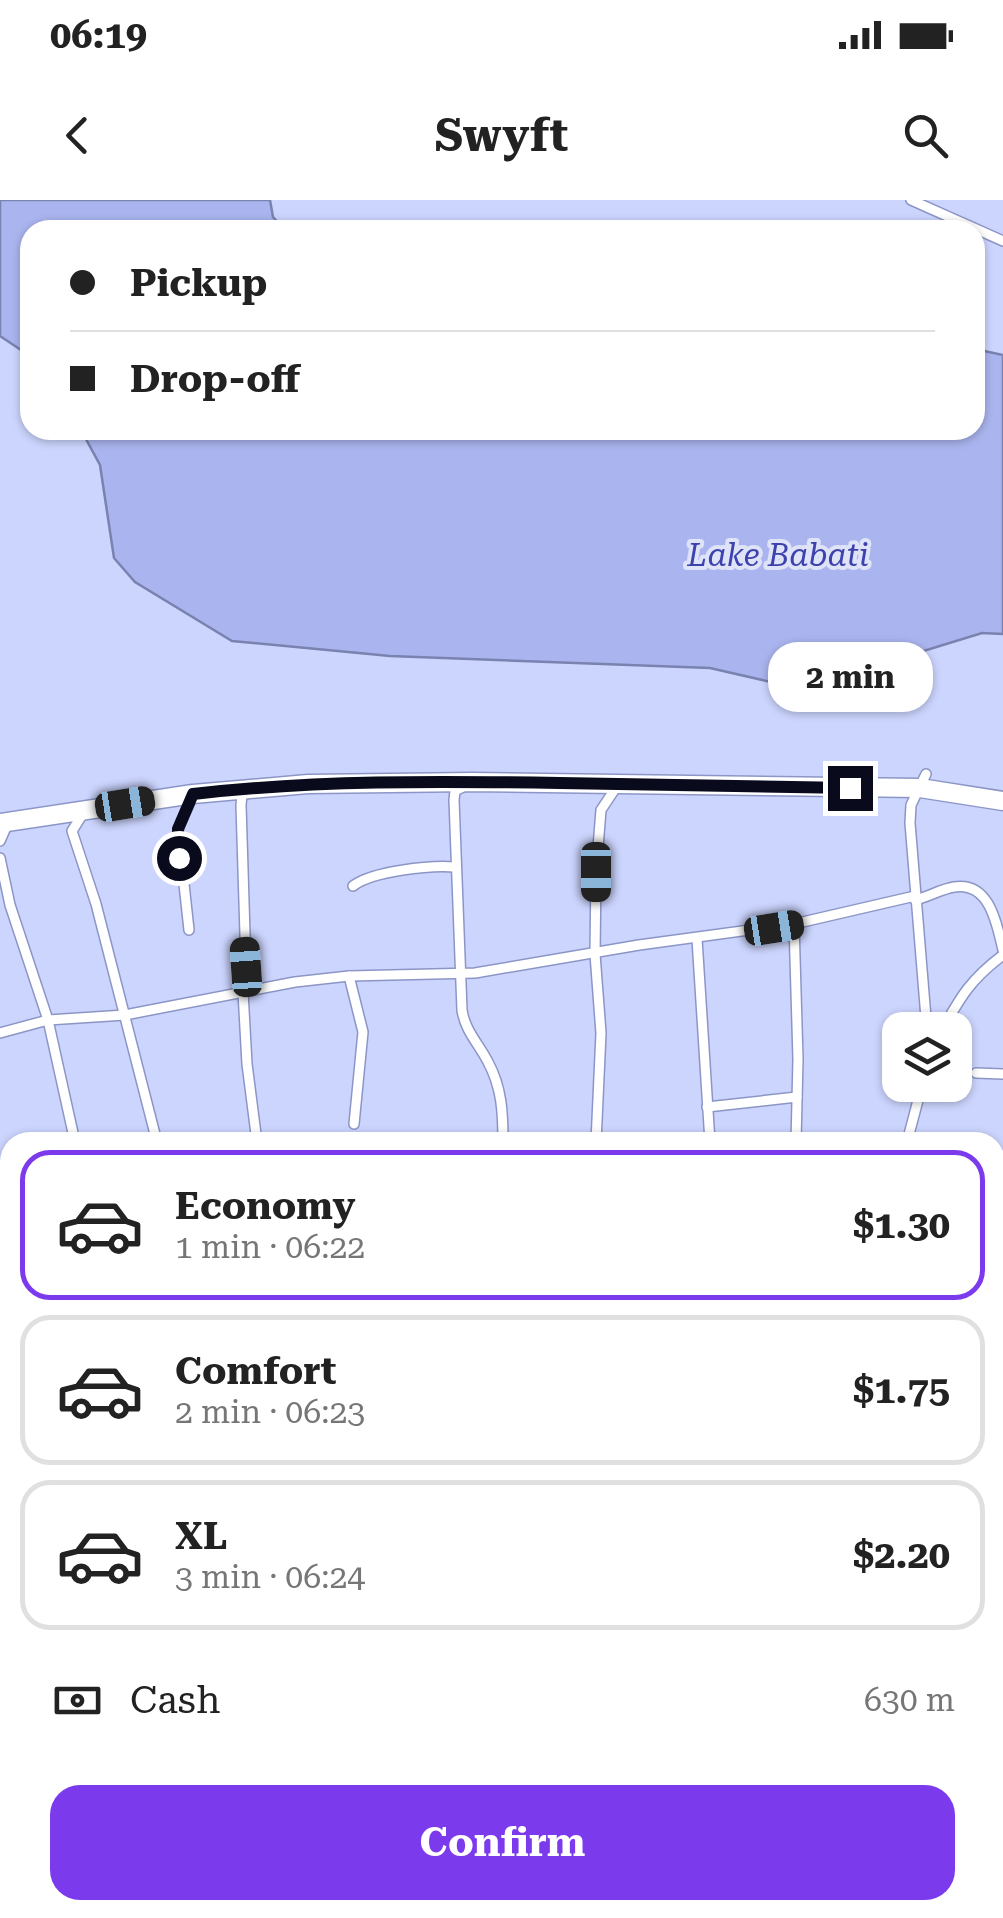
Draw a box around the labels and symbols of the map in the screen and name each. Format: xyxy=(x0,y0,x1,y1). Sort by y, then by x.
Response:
water label: Lake Babati xyxy=(686,536,869,574)
callout: 2 min xyxy=(768,643,932,713)
route end xyxy=(828,766,873,811)
car xyxy=(93,784,157,824)
route start xyxy=(157,836,202,881)
car xyxy=(581,842,611,902)
car xyxy=(742,908,806,948)
car xyxy=(229,936,263,998)

